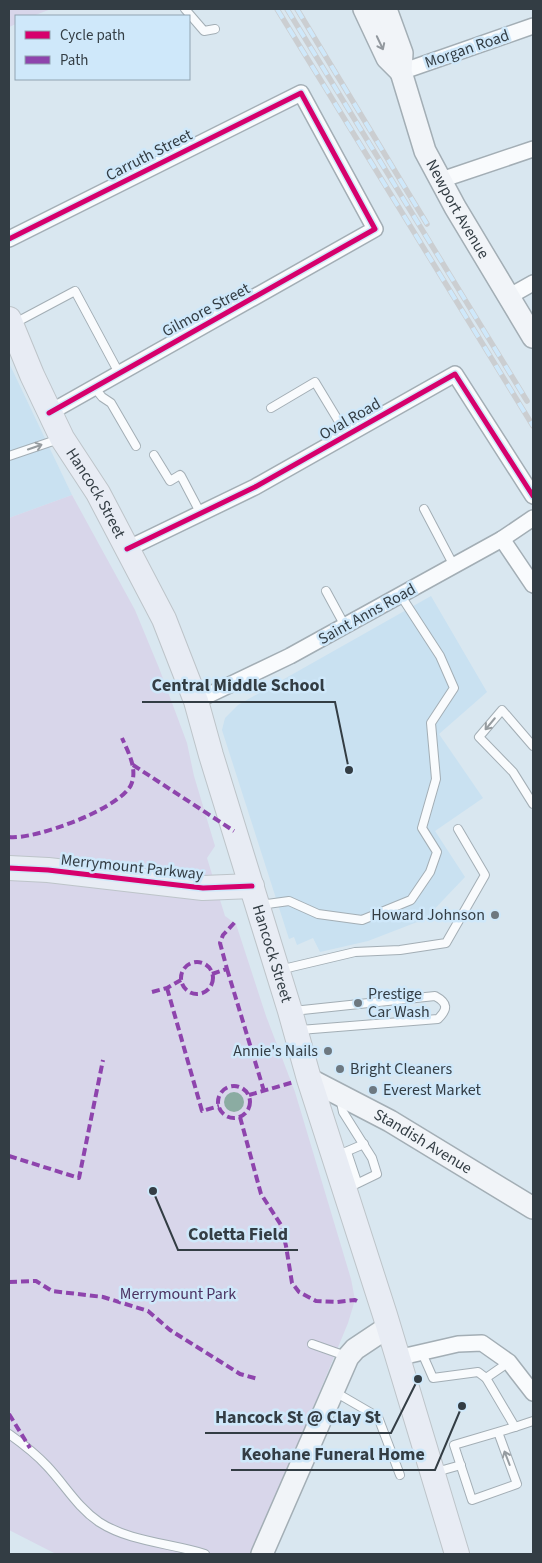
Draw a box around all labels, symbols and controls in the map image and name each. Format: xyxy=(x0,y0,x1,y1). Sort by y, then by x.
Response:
legend xyxy=(15,15,190,80)
street label: Morgan Road xyxy=(422,24,512,74)
text: Cycle path xyxy=(60,25,125,46)
one-way arrow xyxy=(375,35,385,50)
text: Path xyxy=(60,50,88,71)
street label: Carruth Street xyxy=(102,124,197,186)
street label: Newport Avenue xyxy=(421,156,495,263)
street label: Gilmore Street xyxy=(158,277,254,342)
street label: Oval Road xyxy=(315,393,385,445)
one-way arrow xyxy=(27,442,43,451)
street label: Hancock Street xyxy=(60,444,131,543)
street label: Saint Anns Road xyxy=(314,578,420,650)
callout: Central Middle School xyxy=(142,669,335,702)
text: Central Middle School xyxy=(151,673,325,698)
one-way arrow xyxy=(484,718,496,731)
street label: Merrymount Parkway xyxy=(60,849,205,885)
street label: Hancock Street xyxy=(247,902,298,1006)
place label: Howard Johnson xyxy=(371,904,485,926)
marker: Howard Johnson xyxy=(489,909,501,921)
place label: Prestige Car Wash xyxy=(368,983,430,1023)
marker: Prestige Car Wash xyxy=(352,997,364,1009)
place label: Annie's Nails xyxy=(233,1040,318,1062)
marker: Annie's Nails xyxy=(322,1045,334,1057)
place label: Bright Cleaners xyxy=(350,1058,452,1080)
marker: Bright Cleaners xyxy=(334,1063,346,1075)
place label: Everest Market xyxy=(383,1079,482,1101)
marker: Everest Market xyxy=(367,1084,379,1096)
street label: Standish Avenue xyxy=(370,1104,476,1179)
callout: Coletta Field xyxy=(178,1217,298,1250)
text: Coletta Field xyxy=(188,1222,288,1247)
park label: Merrymount Park xyxy=(120,1283,236,1305)
callout: Hancock St @ Clay St xyxy=(205,1400,391,1433)
text: Hancock St @ Clay St xyxy=(215,1405,381,1430)
callout: Keohane Funeral Home xyxy=(231,1437,435,1470)
text: Keohane Funeral Home xyxy=(241,1442,425,1467)
one-way arrow xyxy=(502,1451,511,1466)

